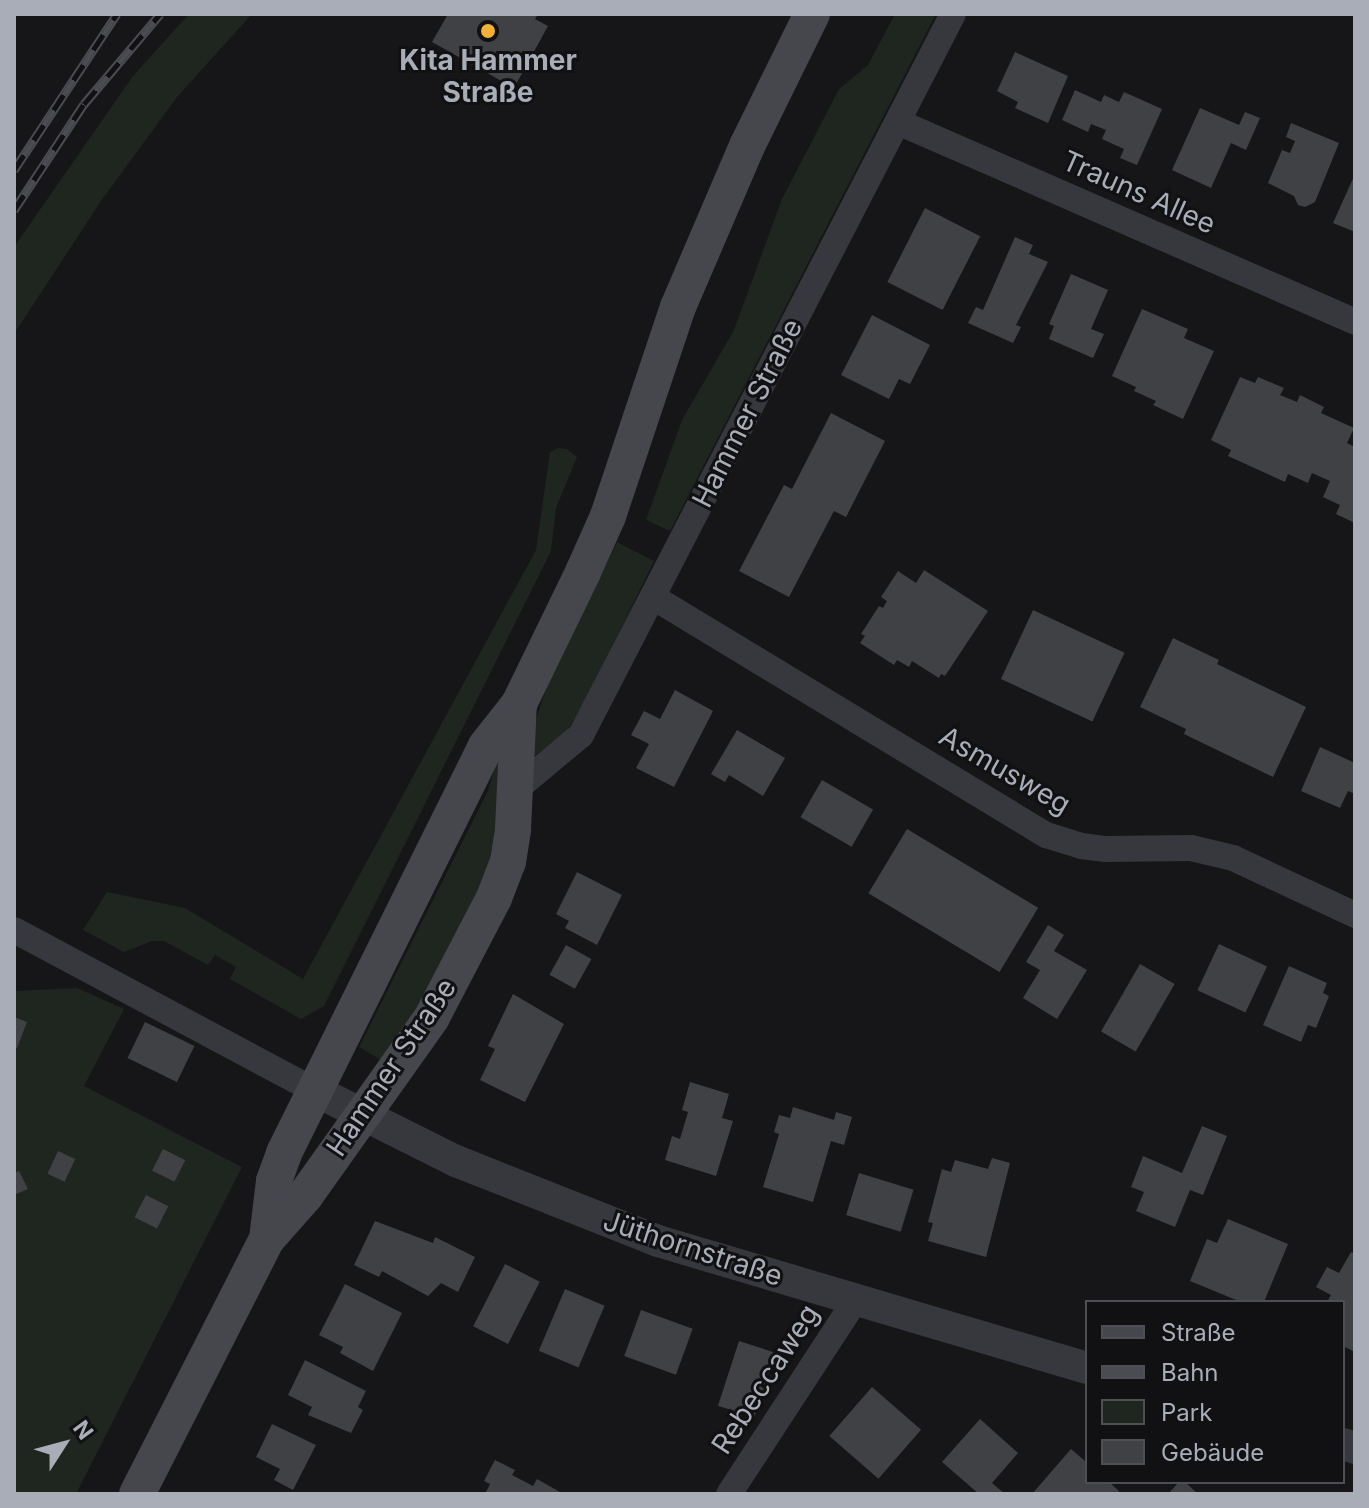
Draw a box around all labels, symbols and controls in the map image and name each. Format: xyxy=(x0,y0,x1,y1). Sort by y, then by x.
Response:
marker: Kita Hammer Straße xyxy=(479,22,497,40)
place label: Kita Hammer Straße xyxy=(399,43,577,109)
street label: Trauns Allee xyxy=(1057,143,1221,241)
street label: Hammer Straße xyxy=(685,313,809,513)
street label: Asmusweg xyxy=(933,719,1077,821)
street label: Hammer Straße xyxy=(319,972,463,1162)
street label: Jüthornstraße xyxy=(599,1203,787,1293)
street label: Rebeccaweg xyxy=(704,1298,826,1460)
legend xyxy=(1085,1300,1345,1484)
text: Straße xyxy=(1161,1318,1236,1347)
text: Bahn xyxy=(1161,1358,1219,1387)
text: Park xyxy=(1161,1398,1212,1427)
north arrow xyxy=(24,1404,104,1484)
text: N xyxy=(68,1415,99,1444)
text: Gebäude xyxy=(1161,1438,1264,1467)

